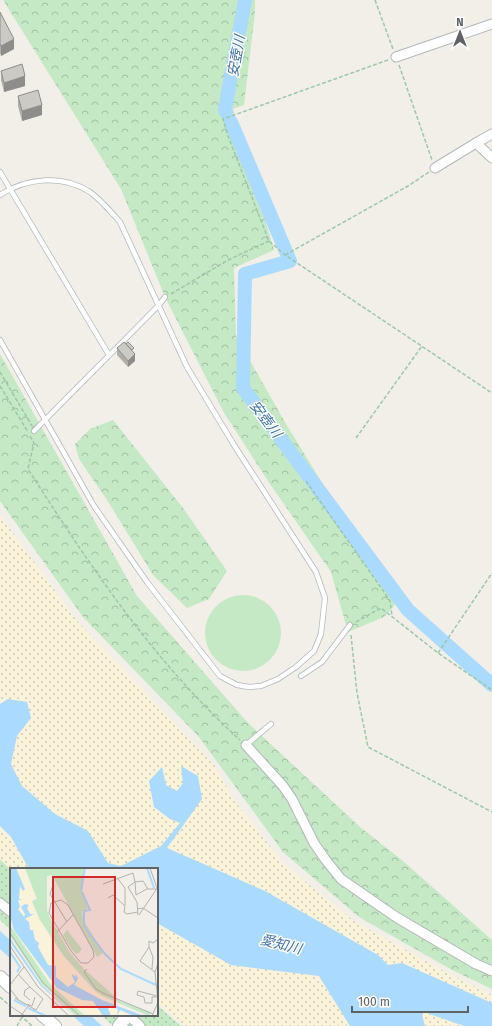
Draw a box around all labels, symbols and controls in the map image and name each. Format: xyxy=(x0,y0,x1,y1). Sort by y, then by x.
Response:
north arrow xyxy=(440,12,480,52)
text: N xyxy=(456,16,464,29)
water label: 安壺川 xyxy=(224,32,249,78)
water label: 安壺川 xyxy=(246,397,286,443)
inset map xyxy=(10,868,158,1016)
water label: 愛知川 xyxy=(258,931,305,958)
scale bar xyxy=(352,988,468,1014)
text: 100 m xyxy=(358,995,390,1009)

